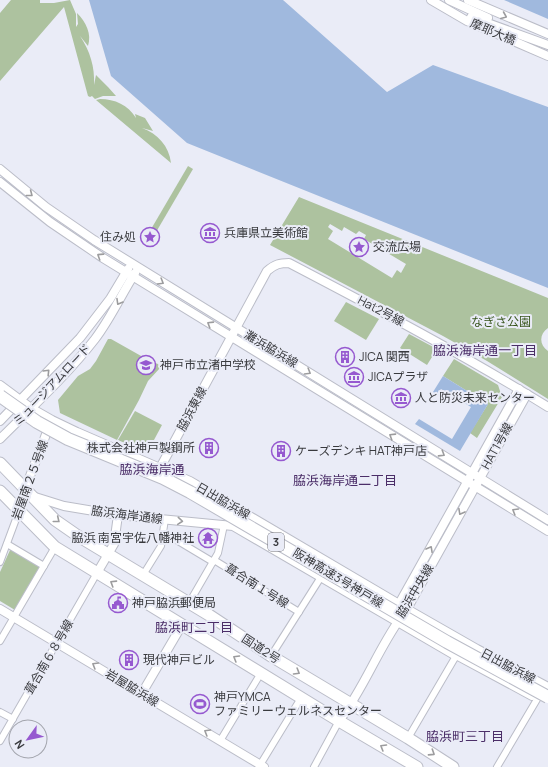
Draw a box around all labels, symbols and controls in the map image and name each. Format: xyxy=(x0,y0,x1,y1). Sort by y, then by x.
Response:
one-way arrow xyxy=(500,11,507,19)
street label: 摩耶大橋 xyxy=(468,14,519,49)
one-way arrow xyxy=(25,189,32,196)
museum icon: 兵庫県立美術館 xyxy=(199,222,221,244)
place label: 兵庫県立美術館 xyxy=(224,224,308,241)
place icon: 住み処 xyxy=(139,226,161,248)
place label: 住み処 xyxy=(100,228,136,245)
place icon: 交流広場 xyxy=(348,236,370,258)
place label: 交流広場 xyxy=(373,238,421,255)
one-way arrow xyxy=(97,253,104,260)
one-way arrow xyxy=(157,277,164,284)
street label: Hat2号線 xyxy=(355,291,408,330)
one-way arrow xyxy=(116,298,123,305)
park label: なぎさ公園 xyxy=(471,313,531,330)
one-way arrow xyxy=(207,321,214,328)
street label: 灘浜脇浜線 xyxy=(241,326,301,371)
street label: ミュージアムロード xyxy=(9,340,94,430)
district label: 脇浜海岸通一丁目 xyxy=(433,341,537,359)
building icon: JICA 関西 xyxy=(334,346,356,368)
place label: JICA 関西 xyxy=(359,348,410,365)
school or university icon: 神戸市立渚中学校 xyxy=(135,354,157,376)
place label: 神戸市立渚中学校 xyxy=(160,356,256,373)
museum icon: JICAプラザ xyxy=(343,366,365,388)
one-way arrow xyxy=(303,367,310,374)
place label: JICAプラザ xyxy=(368,368,428,385)
one-way arrow xyxy=(42,369,50,377)
street label: 脇浜東線 xyxy=(173,384,210,434)
museum icon: 人と防災未来センター xyxy=(390,387,412,409)
place label: 人と防災未来センター xyxy=(415,389,535,406)
street label: HAT1号線 xyxy=(477,419,516,472)
one-way arrow xyxy=(389,433,396,440)
street label: 岩屋南２５号線 xyxy=(7,437,52,522)
building icon: 株式会社神戸製鋼所 xyxy=(198,437,220,459)
place label: 株式会社神戸製鋼所 xyxy=(87,439,195,456)
building icon: ケーズデンキ HAT神戸店 xyxy=(270,440,292,462)
place label: ケーズデンキ HAT神戸店 xyxy=(295,442,427,459)
one-way arrow xyxy=(438,450,445,457)
district label: 脇浜海岸通 xyxy=(119,460,185,478)
district label: 脇浜海岸通二丁目 xyxy=(293,471,397,489)
street label: 日出脇浜線 xyxy=(193,478,253,523)
street label: 脇浜海岸通線 xyxy=(90,502,164,527)
one-way arrow xyxy=(458,507,465,515)
one-way arrow xyxy=(512,508,519,515)
one-way arrow xyxy=(52,516,60,523)
one-way arrow xyxy=(177,516,183,525)
temple icon: 脇浜 南宮宇佐八幡神社 xyxy=(197,527,219,549)
place label: 脇浜 南宮宇佐八幡神社 xyxy=(72,529,194,546)
road number: 3 xyxy=(268,533,284,551)
street label: 阪神高速3号神戸線 xyxy=(290,544,387,611)
one-way arrow xyxy=(426,546,433,553)
street label: 葺合南１号線 xyxy=(222,559,292,612)
street label: 脇浜中央線 xyxy=(392,561,437,621)
one-way arrow xyxy=(111,580,118,587)
public building icon: 神戸脇浜郵便局 xyxy=(107,592,129,614)
place label: 神戸脇浜郵便局 xyxy=(132,594,216,611)
street label: 葺合南６８号線 xyxy=(20,616,77,697)
district label: 脇浜町二丁目 xyxy=(155,618,233,636)
street label: 国道2号 xyxy=(239,630,284,667)
street label: 日出脇浜線 xyxy=(478,644,539,687)
building icon: 現代神戸ビル xyxy=(118,649,140,671)
place label: 現代神戸ビル xyxy=(143,651,215,668)
one-way arrow xyxy=(233,655,240,663)
one-way arrow xyxy=(92,663,99,670)
street label: 岩屋脇浜線 xyxy=(102,665,162,710)
one-way arrow xyxy=(293,667,300,674)
place label: 神戸YMCA ファミリーウェルネスセンター xyxy=(214,688,382,719)
sports icon: 神戸YMCA ファミリーウェルネスセンター xyxy=(189,693,211,715)
north arrow xyxy=(8,719,48,759)
district label: 脇浜町三丁目 xyxy=(426,727,504,745)
one-way arrow xyxy=(204,730,211,737)
text: N xyxy=(11,737,28,752)
one-way arrow xyxy=(380,745,387,752)
one-way arrow xyxy=(428,749,435,756)

